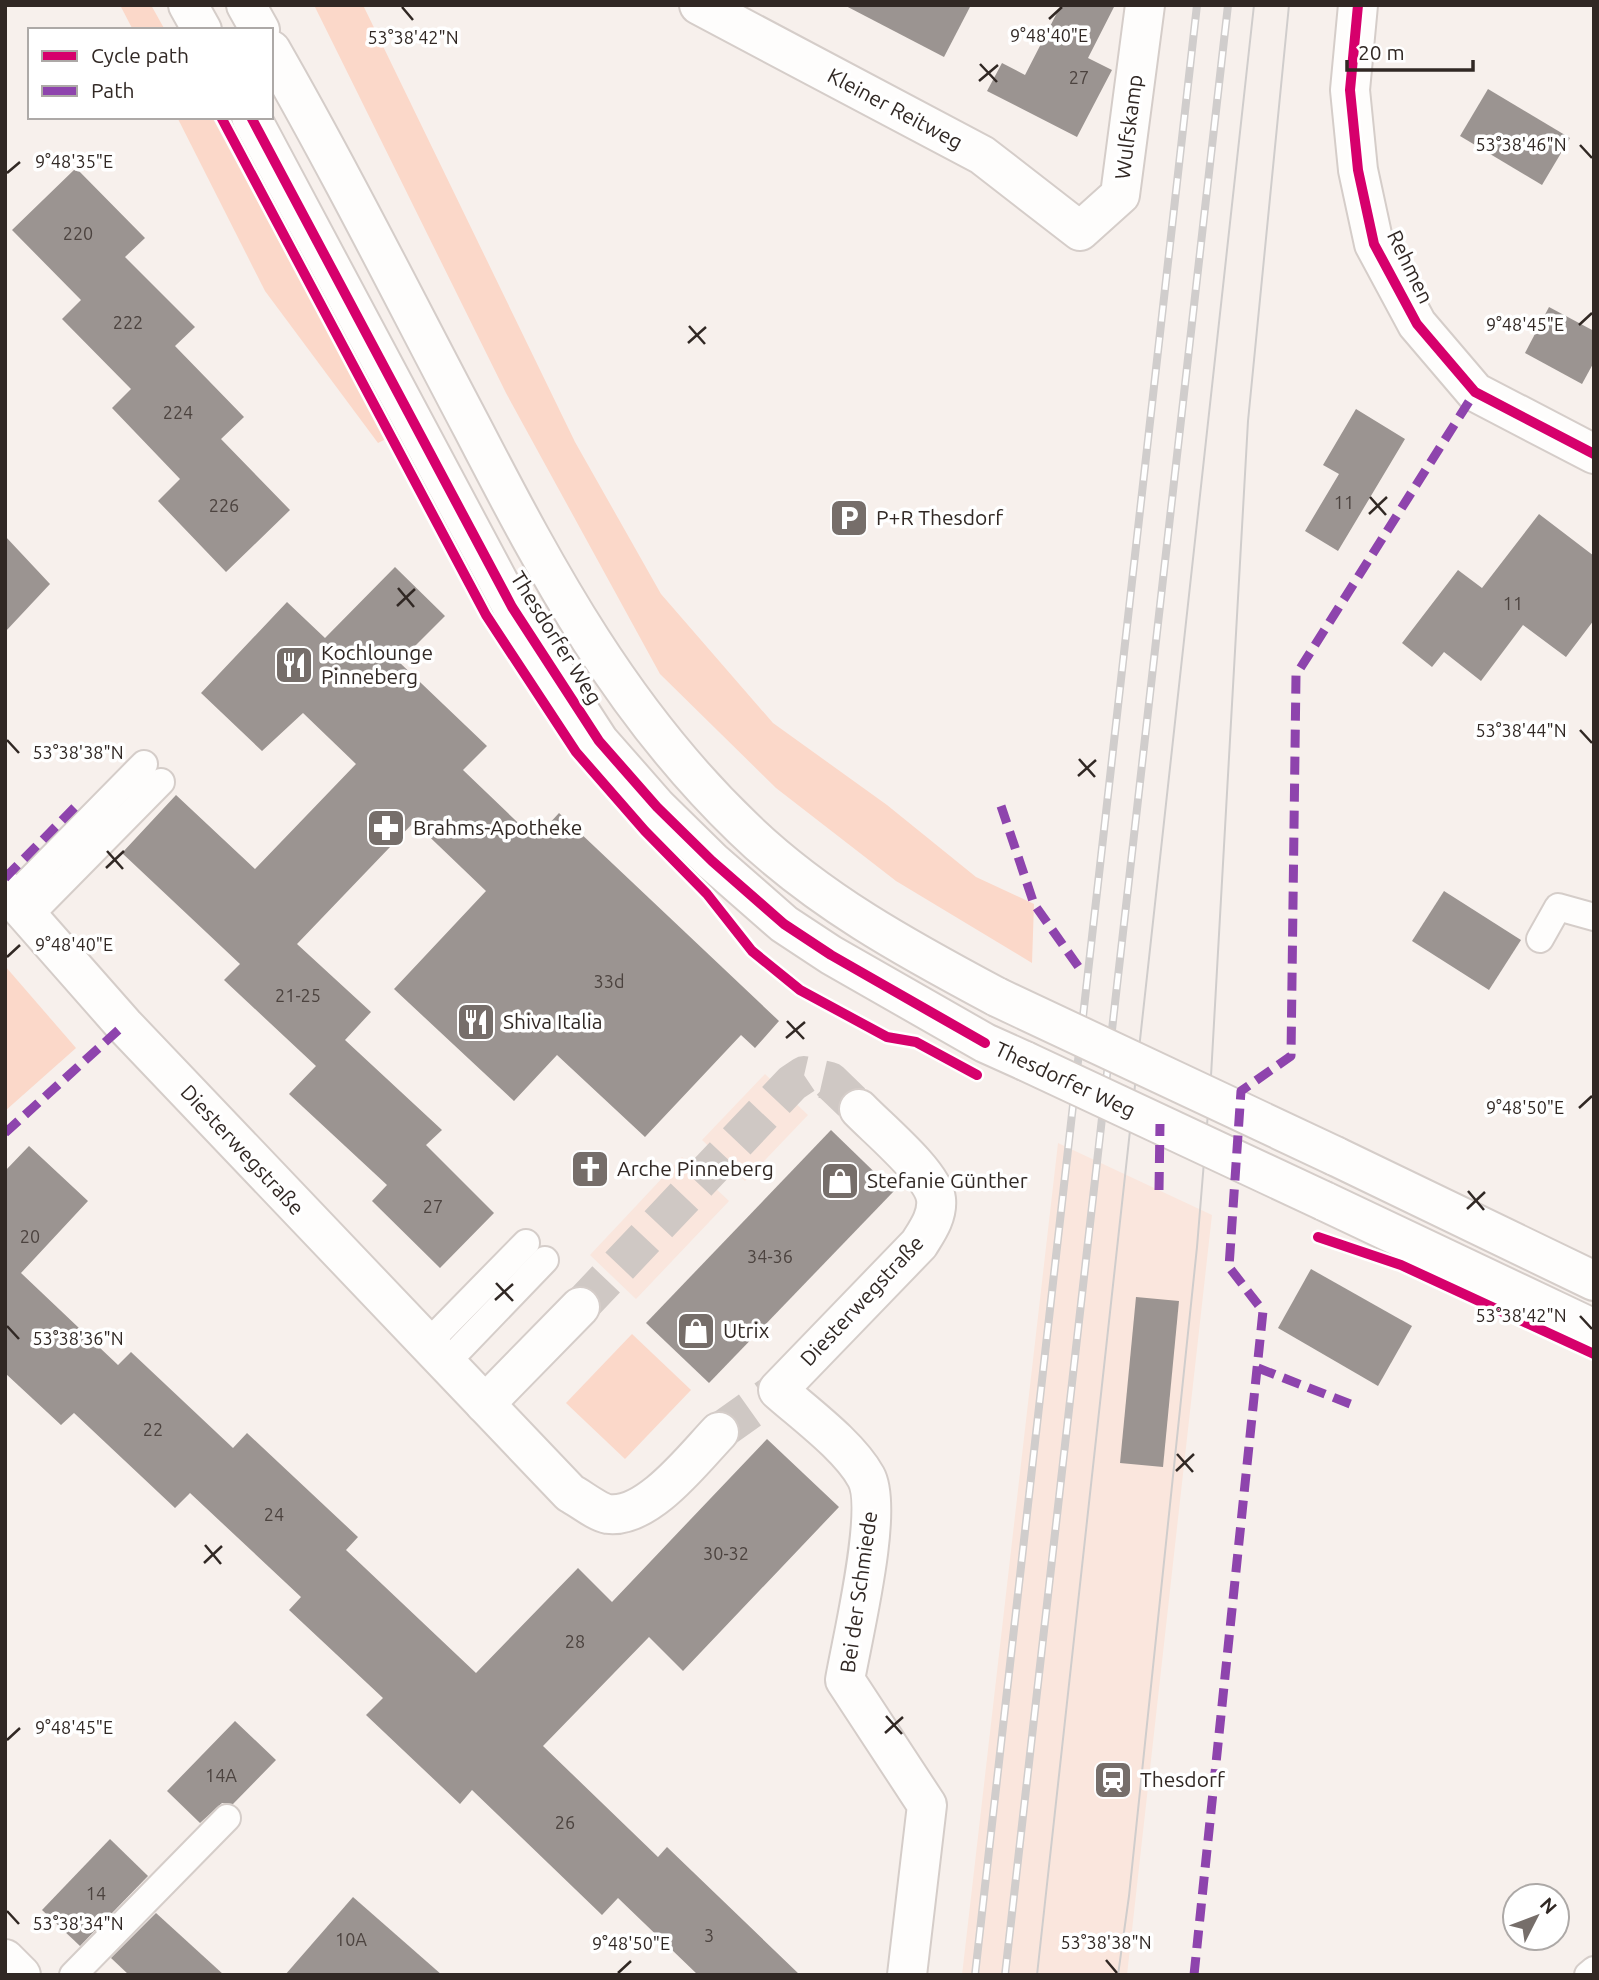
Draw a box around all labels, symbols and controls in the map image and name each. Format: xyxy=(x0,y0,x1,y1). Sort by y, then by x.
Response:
text: 9°48'40"E xyxy=(1010,25,1088,45)
text: 53°38'42"N xyxy=(367,27,459,47)
legend xyxy=(28,28,273,119)
scale bar xyxy=(1347,28,1473,72)
text: 20 m xyxy=(1358,40,1405,64)
text: Cycle path xyxy=(91,43,189,67)
street label: Kleiner Reitweg xyxy=(824,62,967,154)
house number: 27 xyxy=(1069,67,1089,87)
street label: Wulfskamp xyxy=(1110,73,1146,181)
text: Path xyxy=(91,78,134,102)
text: 53°38'46"N xyxy=(1475,134,1567,154)
text: 9°48'35"E xyxy=(35,151,113,171)
house number: 220 xyxy=(63,223,93,243)
street label: Rehmen xyxy=(1383,226,1439,307)
house number: 222 xyxy=(113,312,143,332)
text: 9°48'45"E xyxy=(1486,314,1564,334)
house number: 224 xyxy=(163,402,193,422)
house number: 11 xyxy=(1334,492,1354,512)
house number: 226 xyxy=(209,495,239,515)
parking icon: P+R Thesdorf xyxy=(828,497,870,539)
place label: P+R Thesdorf xyxy=(876,505,1004,529)
street label: Thesdorfer Weg xyxy=(506,567,607,708)
house number: 11 xyxy=(1503,593,1523,613)
place label: Kochlounge Pinneberg xyxy=(321,640,433,688)
restaurant icon: Kochlounge Pinneberg xyxy=(273,644,315,686)
text: 53°38'44"N xyxy=(1475,720,1567,740)
text: 53°38'38"N xyxy=(32,742,124,762)
pharmacy icon: Brahms-Apotheke xyxy=(365,807,407,849)
place label: Brahms-Apotheke xyxy=(413,815,582,839)
text: 9°48'40"E xyxy=(35,934,113,954)
house number: 33d xyxy=(594,971,624,991)
house number: 21-25 xyxy=(275,985,321,1005)
restaurant icon: Shiva Italia xyxy=(455,1001,497,1043)
place label: Shiva Italia xyxy=(503,1009,603,1033)
street label: Thesdorfer Weg xyxy=(991,1036,1139,1122)
street label: Diesterwegstraße xyxy=(176,1079,309,1219)
text: 9°48'50"E xyxy=(1486,1097,1564,1117)
church icon: Arche Pinneberg xyxy=(569,1148,611,1190)
place label: Arche Pinneberg xyxy=(617,1156,774,1180)
shop icon: Stefanie Günther xyxy=(819,1160,861,1202)
place label: Stefanie Günther xyxy=(867,1168,1028,1192)
house number: 27 xyxy=(423,1196,443,1216)
house number: 20 xyxy=(20,1226,40,1246)
street label: Diesterwegstraße xyxy=(795,1230,928,1370)
house number: 34-36 xyxy=(747,1246,793,1266)
text: 53°38'42"N xyxy=(1475,1305,1567,1325)
shop icon: Utrix xyxy=(675,1310,717,1352)
place label: Utrix xyxy=(723,1318,770,1342)
text: 53°38'36"N xyxy=(32,1328,124,1348)
house number: 22 xyxy=(143,1419,163,1439)
house number: 24 xyxy=(264,1504,284,1524)
street label: Bei der Schmiede xyxy=(835,1510,881,1674)
house number: 30-32 xyxy=(703,1543,749,1563)
house number: 28 xyxy=(565,1631,585,1651)
text: 9°48'45"E xyxy=(35,1717,113,1737)
station icon: Thesdorf xyxy=(1092,1759,1134,1801)
house number: 14A xyxy=(205,1765,237,1785)
place label: Thesdorf xyxy=(1140,1767,1226,1791)
house number: 26 xyxy=(555,1812,575,1832)
north arrow xyxy=(1501,1882,1571,1952)
house number: 14 xyxy=(86,1883,106,1903)
text: N xyxy=(1536,1893,1562,1918)
text: 53°38'34"N xyxy=(32,1913,124,1933)
house number: 3 xyxy=(704,1925,714,1945)
house number: 10A xyxy=(335,1929,367,1949)
text: 53°38'38"N xyxy=(1060,1932,1152,1952)
text: 9°48'50"E xyxy=(592,1933,670,1953)

